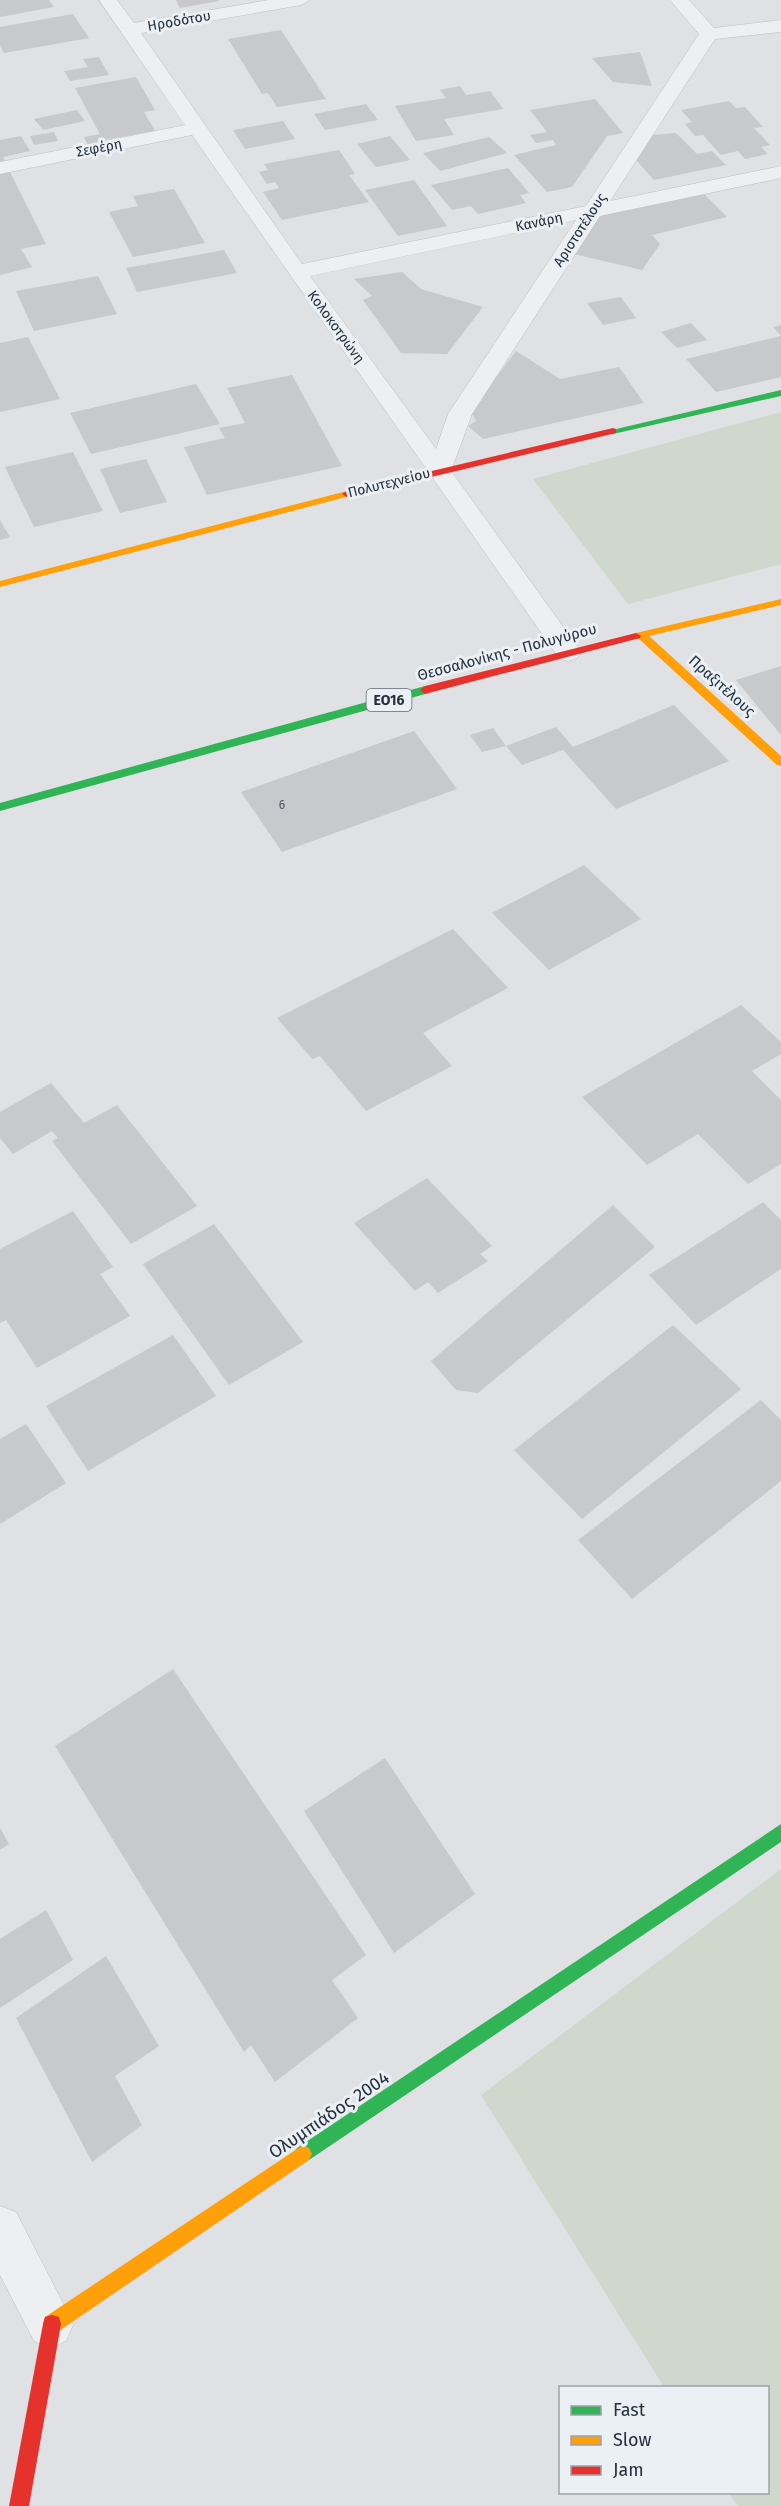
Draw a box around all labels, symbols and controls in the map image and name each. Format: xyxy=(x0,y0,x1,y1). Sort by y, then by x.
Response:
street label: Ηροδότου xyxy=(146,7,212,35)
street label: Σεφέρη xyxy=(75,135,123,161)
street label: Αριστοτέλους xyxy=(550,190,610,270)
street label: Κανάρη xyxy=(514,209,564,235)
street label: Κολοκοτρώνη xyxy=(304,287,368,367)
street label: Πολυτεχνείου xyxy=(346,465,432,501)
street label: Θεσσαλονίκης - Πολυγύρου xyxy=(415,619,599,685)
street label: Πραξιτέλους xyxy=(685,652,759,720)
road number: ΕΟ16 xyxy=(366,689,412,711)
house number: 6 xyxy=(279,798,285,812)
street label: Ολυμπιάδος 2004 xyxy=(265,2066,394,2163)
legend xyxy=(559,2386,769,2494)
text: Fast xyxy=(613,2399,646,2421)
text: Slow xyxy=(613,2429,652,2451)
text: Jam xyxy=(613,2459,644,2481)

